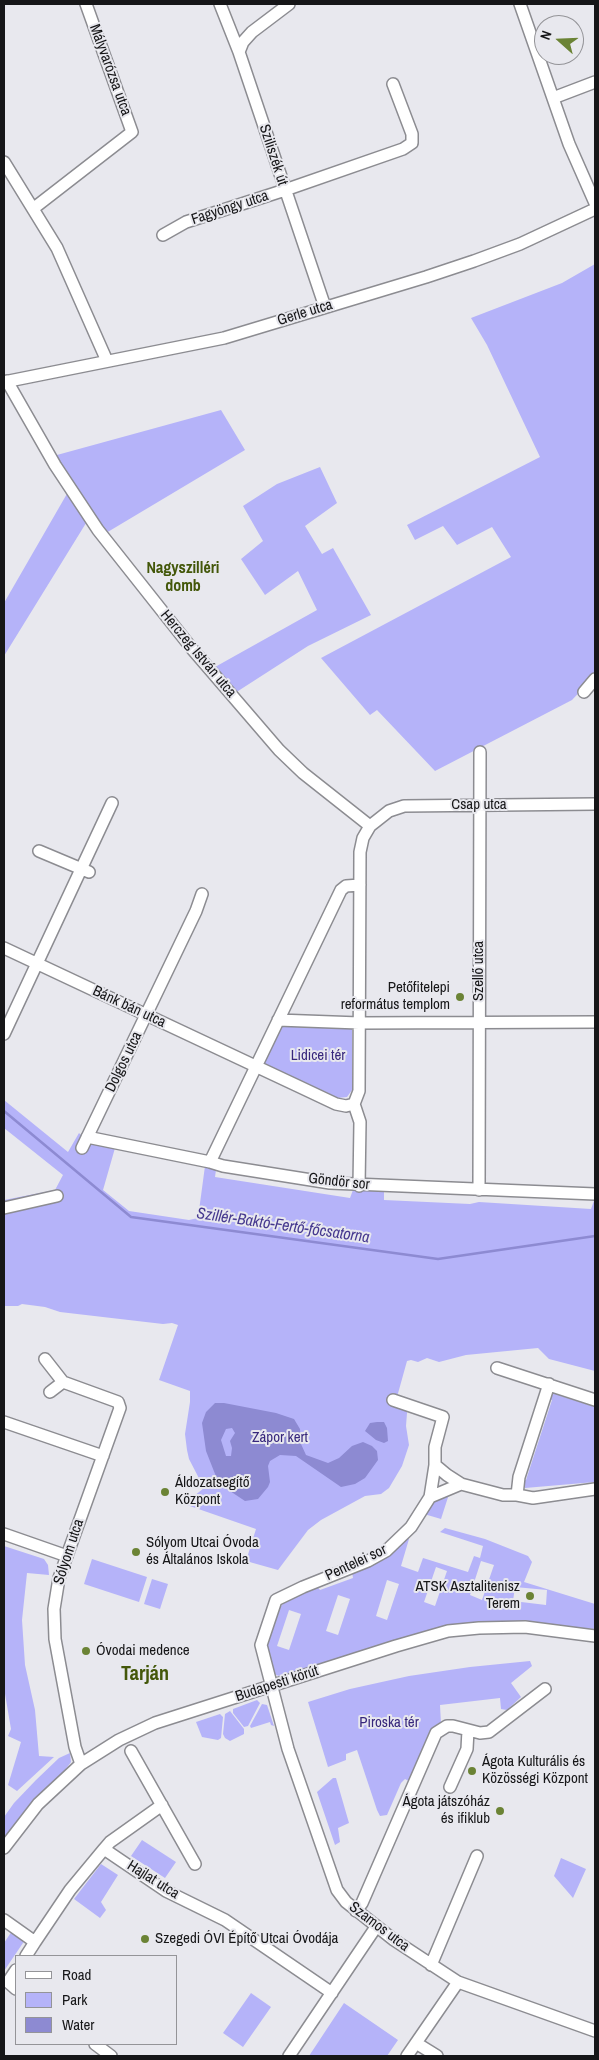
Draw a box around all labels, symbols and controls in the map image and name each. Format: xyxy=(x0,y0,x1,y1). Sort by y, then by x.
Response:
north arrow xyxy=(534,15,584,65)
street label: Mályvarózsa utca xyxy=(85,22,135,118)
text: N xyxy=(536,28,556,42)
street label: Sziliszék út xyxy=(255,122,291,188)
street label: Fagyöngy utca xyxy=(189,187,271,229)
street label: Gerle utca xyxy=(275,296,335,330)
district label: Nagyszilléri domb xyxy=(147,559,219,597)
street label: Herczeg István utca xyxy=(156,607,240,701)
street label: Csap utca xyxy=(451,796,507,814)
street label: Szellő utca xyxy=(470,941,488,1001)
place label: Petőfitelepi református templom xyxy=(341,979,450,1014)
street label: Bánk bán utca xyxy=(90,982,168,1032)
marker: Petőfitelepi református templom xyxy=(454,991,466,1003)
street label: Dolgos utca xyxy=(102,1029,146,1095)
park label: Lidicei tér xyxy=(291,1047,345,1065)
street label: Göndör sor xyxy=(307,1170,371,1194)
water label: Szillér-Baktó-Fertő-főcsatorna xyxy=(195,1204,371,1248)
park label: Zápor kert xyxy=(252,1429,308,1447)
place label: Áldozatsegítő Központ xyxy=(175,1474,250,1509)
marker: Áldozatsegítő Központ xyxy=(159,1486,171,1498)
street label: Sólyom utca xyxy=(50,1517,88,1587)
place label: Sólyom Utcai Óvoda és Általános Iskola xyxy=(146,1534,259,1569)
street label: Pentelei sor xyxy=(322,1541,390,1585)
marker: Sólyom Utcai Óvoda és Általános Iskola xyxy=(130,1546,142,1558)
place label: ATSK Asztalitenisz Terem xyxy=(416,1578,520,1613)
marker: ATSK Asztalitenisz Terem xyxy=(524,1590,536,1602)
place label: Óvodai medence xyxy=(96,1642,190,1660)
marker: Óvodai medence xyxy=(80,1645,92,1657)
street label: Budapesti körút xyxy=(233,1662,321,1706)
district label: Tarján xyxy=(121,1663,169,1687)
park label: Piroska tér xyxy=(359,1714,419,1732)
place label: Ágota Kulturális és Közösségi Központ xyxy=(482,1753,588,1788)
marker: Ágota Kulturális és Közösségi Központ xyxy=(466,1765,478,1777)
place label: Ágota játszóház és ifiklub xyxy=(402,1793,490,1828)
marker: Ágota játszóház és ifiklub xyxy=(494,1805,506,1817)
street label: Hajlat utca xyxy=(124,1857,182,1903)
street label: Szamos utca xyxy=(345,1898,413,1956)
place label: Szegedi ÓVI Építő Utcai Óvodája xyxy=(155,1930,338,1948)
marker: Szegedi ÓVI Építő Utcai Óvodája xyxy=(139,1933,151,1945)
legend xyxy=(15,1955,178,2045)
text: Road xyxy=(62,1964,91,1985)
text: Park xyxy=(62,1989,87,2010)
text: Water xyxy=(62,2014,94,2035)

